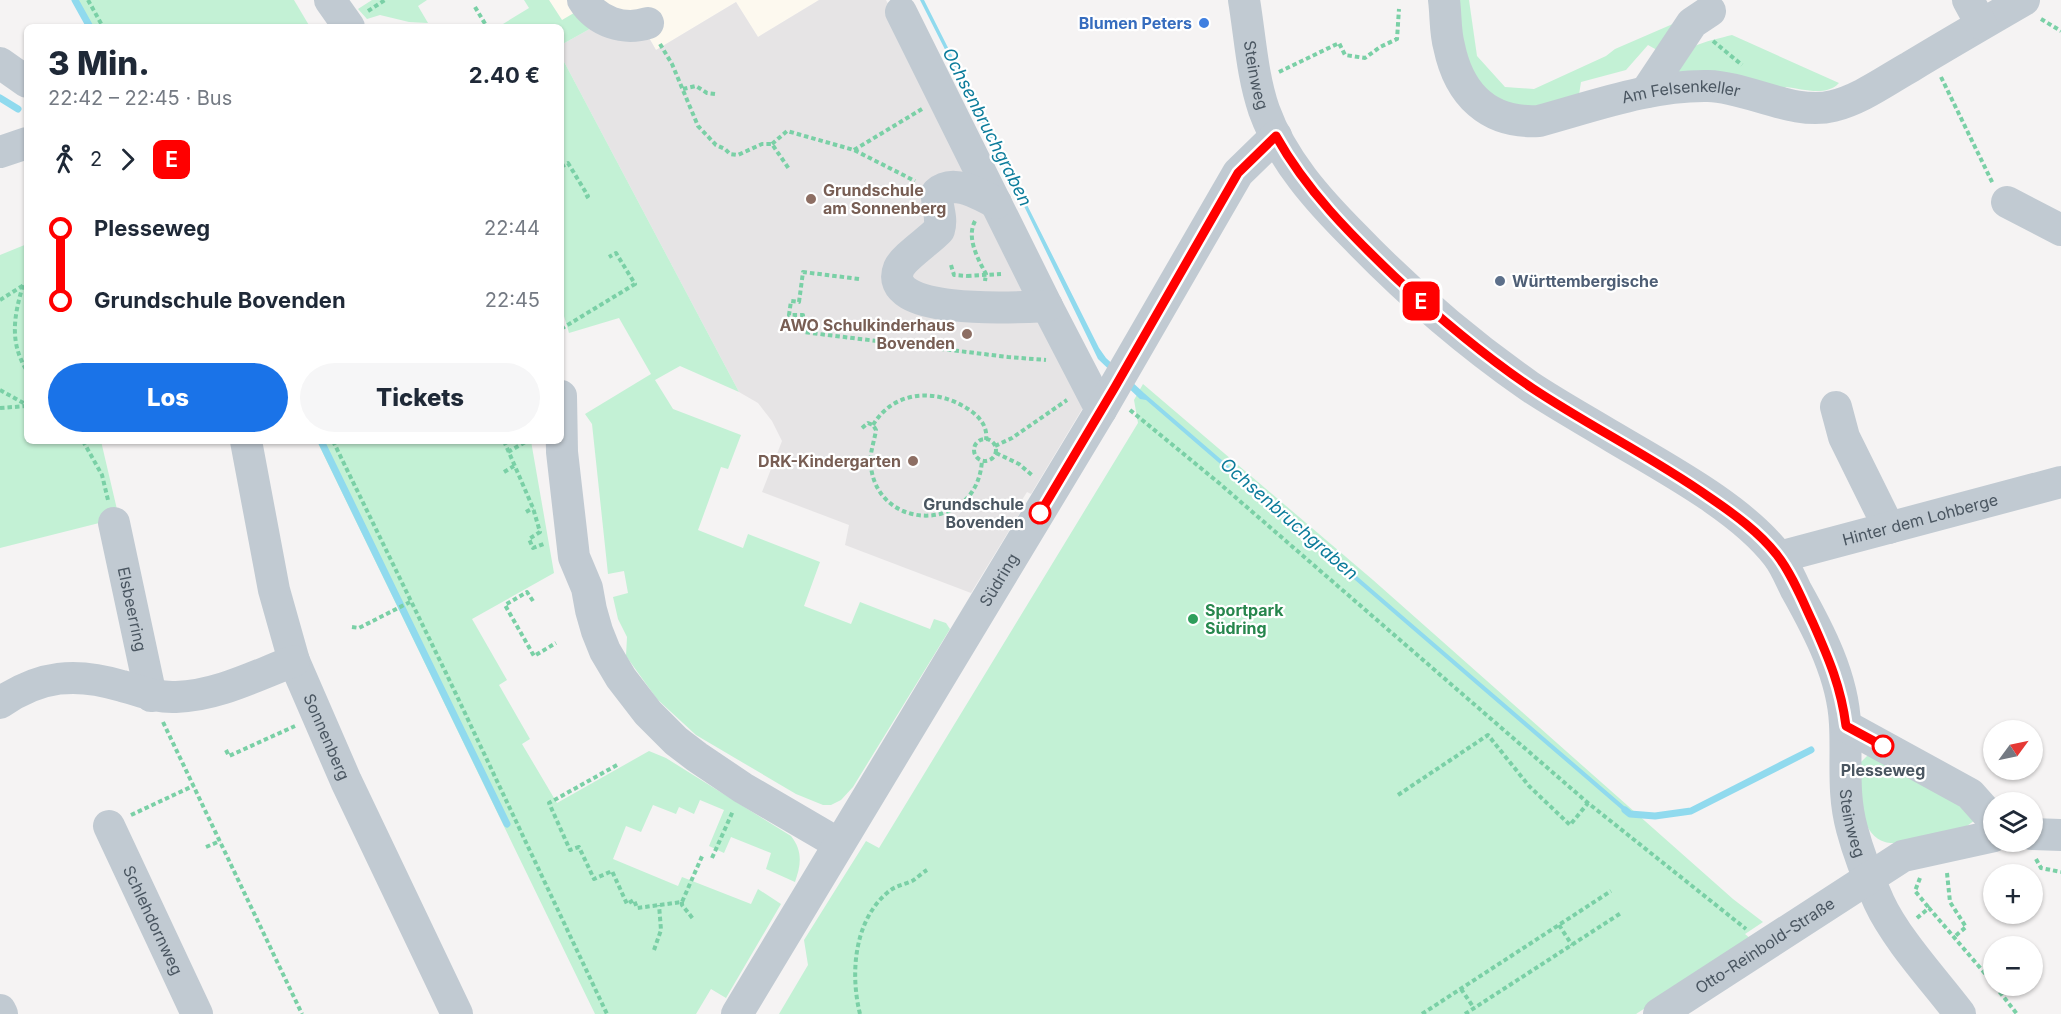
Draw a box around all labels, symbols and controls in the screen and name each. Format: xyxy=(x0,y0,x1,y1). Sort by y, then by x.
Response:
place label: Blumen Peters xyxy=(1079,13,1192,33)
marker: Blumen Peters xyxy=(1197,16,1211,30)
street label: Steinweg xyxy=(1240,39,1273,112)
text: 3 Min. xyxy=(48,43,150,83)
water label: Ochsenbruchgraben xyxy=(938,44,1037,210)
text: 2.40 € xyxy=(469,62,540,88)
street label: Am Felsenkeller xyxy=(1620,76,1742,107)
text: 22:42 – 22:45 · Bus xyxy=(48,86,232,110)
icon: walk xyxy=(48,143,81,176)
icon: forward xyxy=(111,143,144,176)
text: 2 xyxy=(90,147,102,171)
text: E xyxy=(165,147,178,172)
place label: Grundschule am Sonnenberg xyxy=(823,180,946,218)
marker: Grundschule am Sonnenberg xyxy=(804,192,818,206)
text: Plesseweg xyxy=(94,215,210,241)
text: 22:44 xyxy=(484,216,540,240)
place label: Württembergische xyxy=(1512,271,1659,291)
marker: Württembergische xyxy=(1493,274,1507,288)
line badge: E xyxy=(1402,282,1440,320)
text: Grundschule Bovenden xyxy=(94,287,346,313)
text: 22:45 xyxy=(485,288,540,312)
text: E xyxy=(1415,289,1427,314)
place label: AWO Schulkinderhaus Bovenden xyxy=(780,315,955,353)
marker: AWO Schulkinderhaus Bovenden xyxy=(960,327,974,341)
button: Los xyxy=(48,363,288,432)
button: Tickets xyxy=(300,363,540,432)
place label: DRK-Kindergarten xyxy=(758,451,901,471)
water label: Ochsenbruchgraben xyxy=(1216,453,1362,584)
marker: DRK-Kindergarten xyxy=(906,454,920,468)
street label: Hinter dem Lohberge xyxy=(1840,489,2000,550)
place label: Grundschule Bovenden xyxy=(923,494,1024,532)
marker: Grundschule Bovenden xyxy=(1029,502,1051,524)
street label: Südring xyxy=(975,549,1022,610)
street label: Elsbeerring xyxy=(114,565,151,653)
place label: Sportpark Südring xyxy=(1205,600,1284,638)
marker: Sportpark Südring xyxy=(1186,612,1200,626)
street label: Sonnenberg xyxy=(299,691,354,783)
north arrow xyxy=(1983,720,2043,780)
map controls xyxy=(1983,720,2043,996)
marker: Plesseweg xyxy=(1872,735,1894,757)
place label: Plesseweg xyxy=(1841,760,1925,780)
street label: Steinweg xyxy=(1836,788,1870,860)
button: layers xyxy=(1983,792,2043,852)
street label: Schlehdornweg xyxy=(119,862,187,978)
button: + xyxy=(1983,864,2043,924)
street label: Otto-Reinbold-Straße xyxy=(1691,893,1838,998)
button: − xyxy=(1983,936,2043,996)

